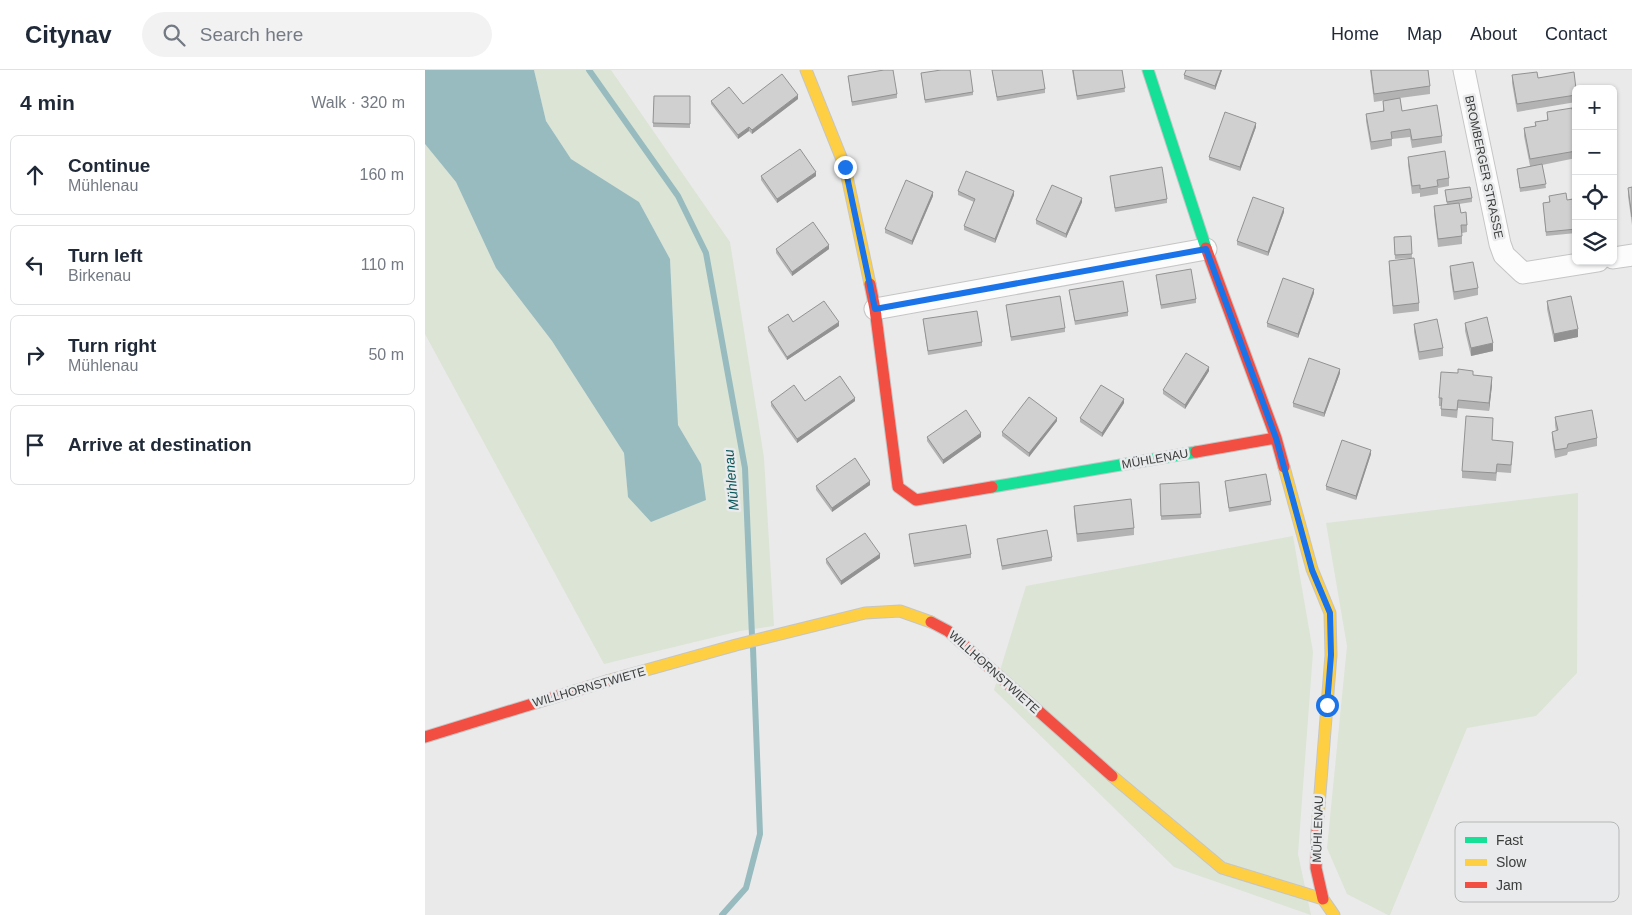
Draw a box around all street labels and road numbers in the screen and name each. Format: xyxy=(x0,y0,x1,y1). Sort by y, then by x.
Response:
street label: BROMBERGER STRASSE xyxy=(1462,94,1506,240)
street label: MÜHLENAU xyxy=(1121,446,1189,472)
street label: WILLHORNSTWIETE xyxy=(946,628,1042,716)
street label: WILLHORNSTWIETE xyxy=(531,664,647,710)
street label: MÜHLENAU xyxy=(1310,795,1326,863)

